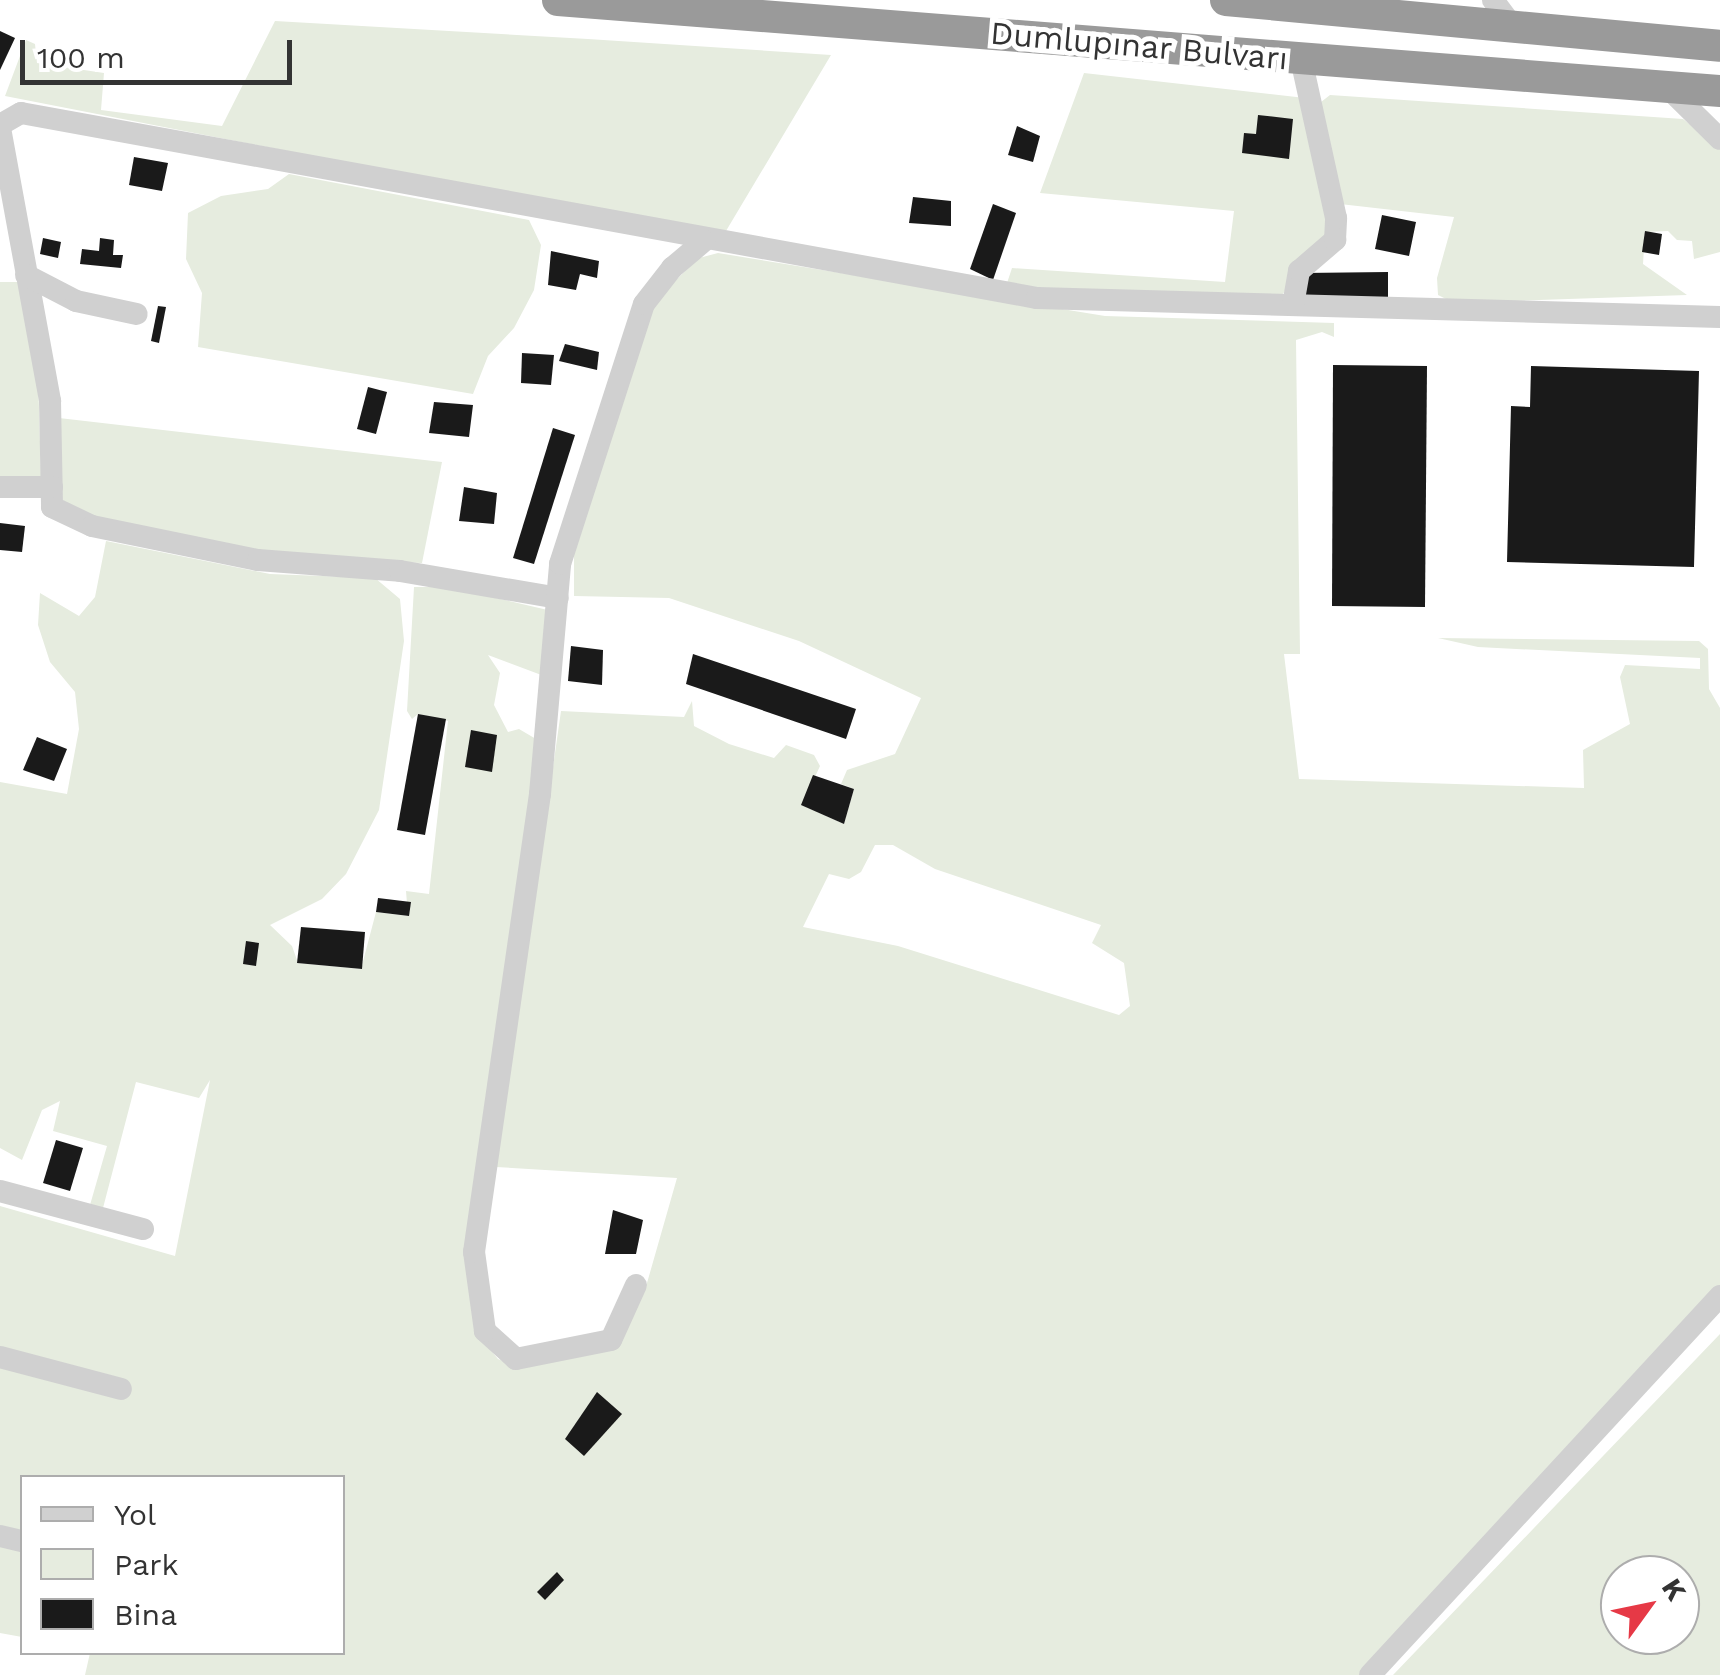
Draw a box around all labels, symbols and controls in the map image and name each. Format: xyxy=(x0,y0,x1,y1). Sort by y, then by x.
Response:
street label: Dumlupınar Bulvarı xyxy=(988,14,1290,78)
scale bar xyxy=(25,20,298,82)
text: 100 m xyxy=(37,40,125,75)
legend xyxy=(20,1475,345,1655)
text: Yol xyxy=(114,1497,156,1532)
text: Park xyxy=(114,1547,179,1582)
north arrow xyxy=(1600,1555,1700,1655)
text: K xyxy=(1655,1572,1693,1607)
text: Bina xyxy=(114,1597,177,1632)

